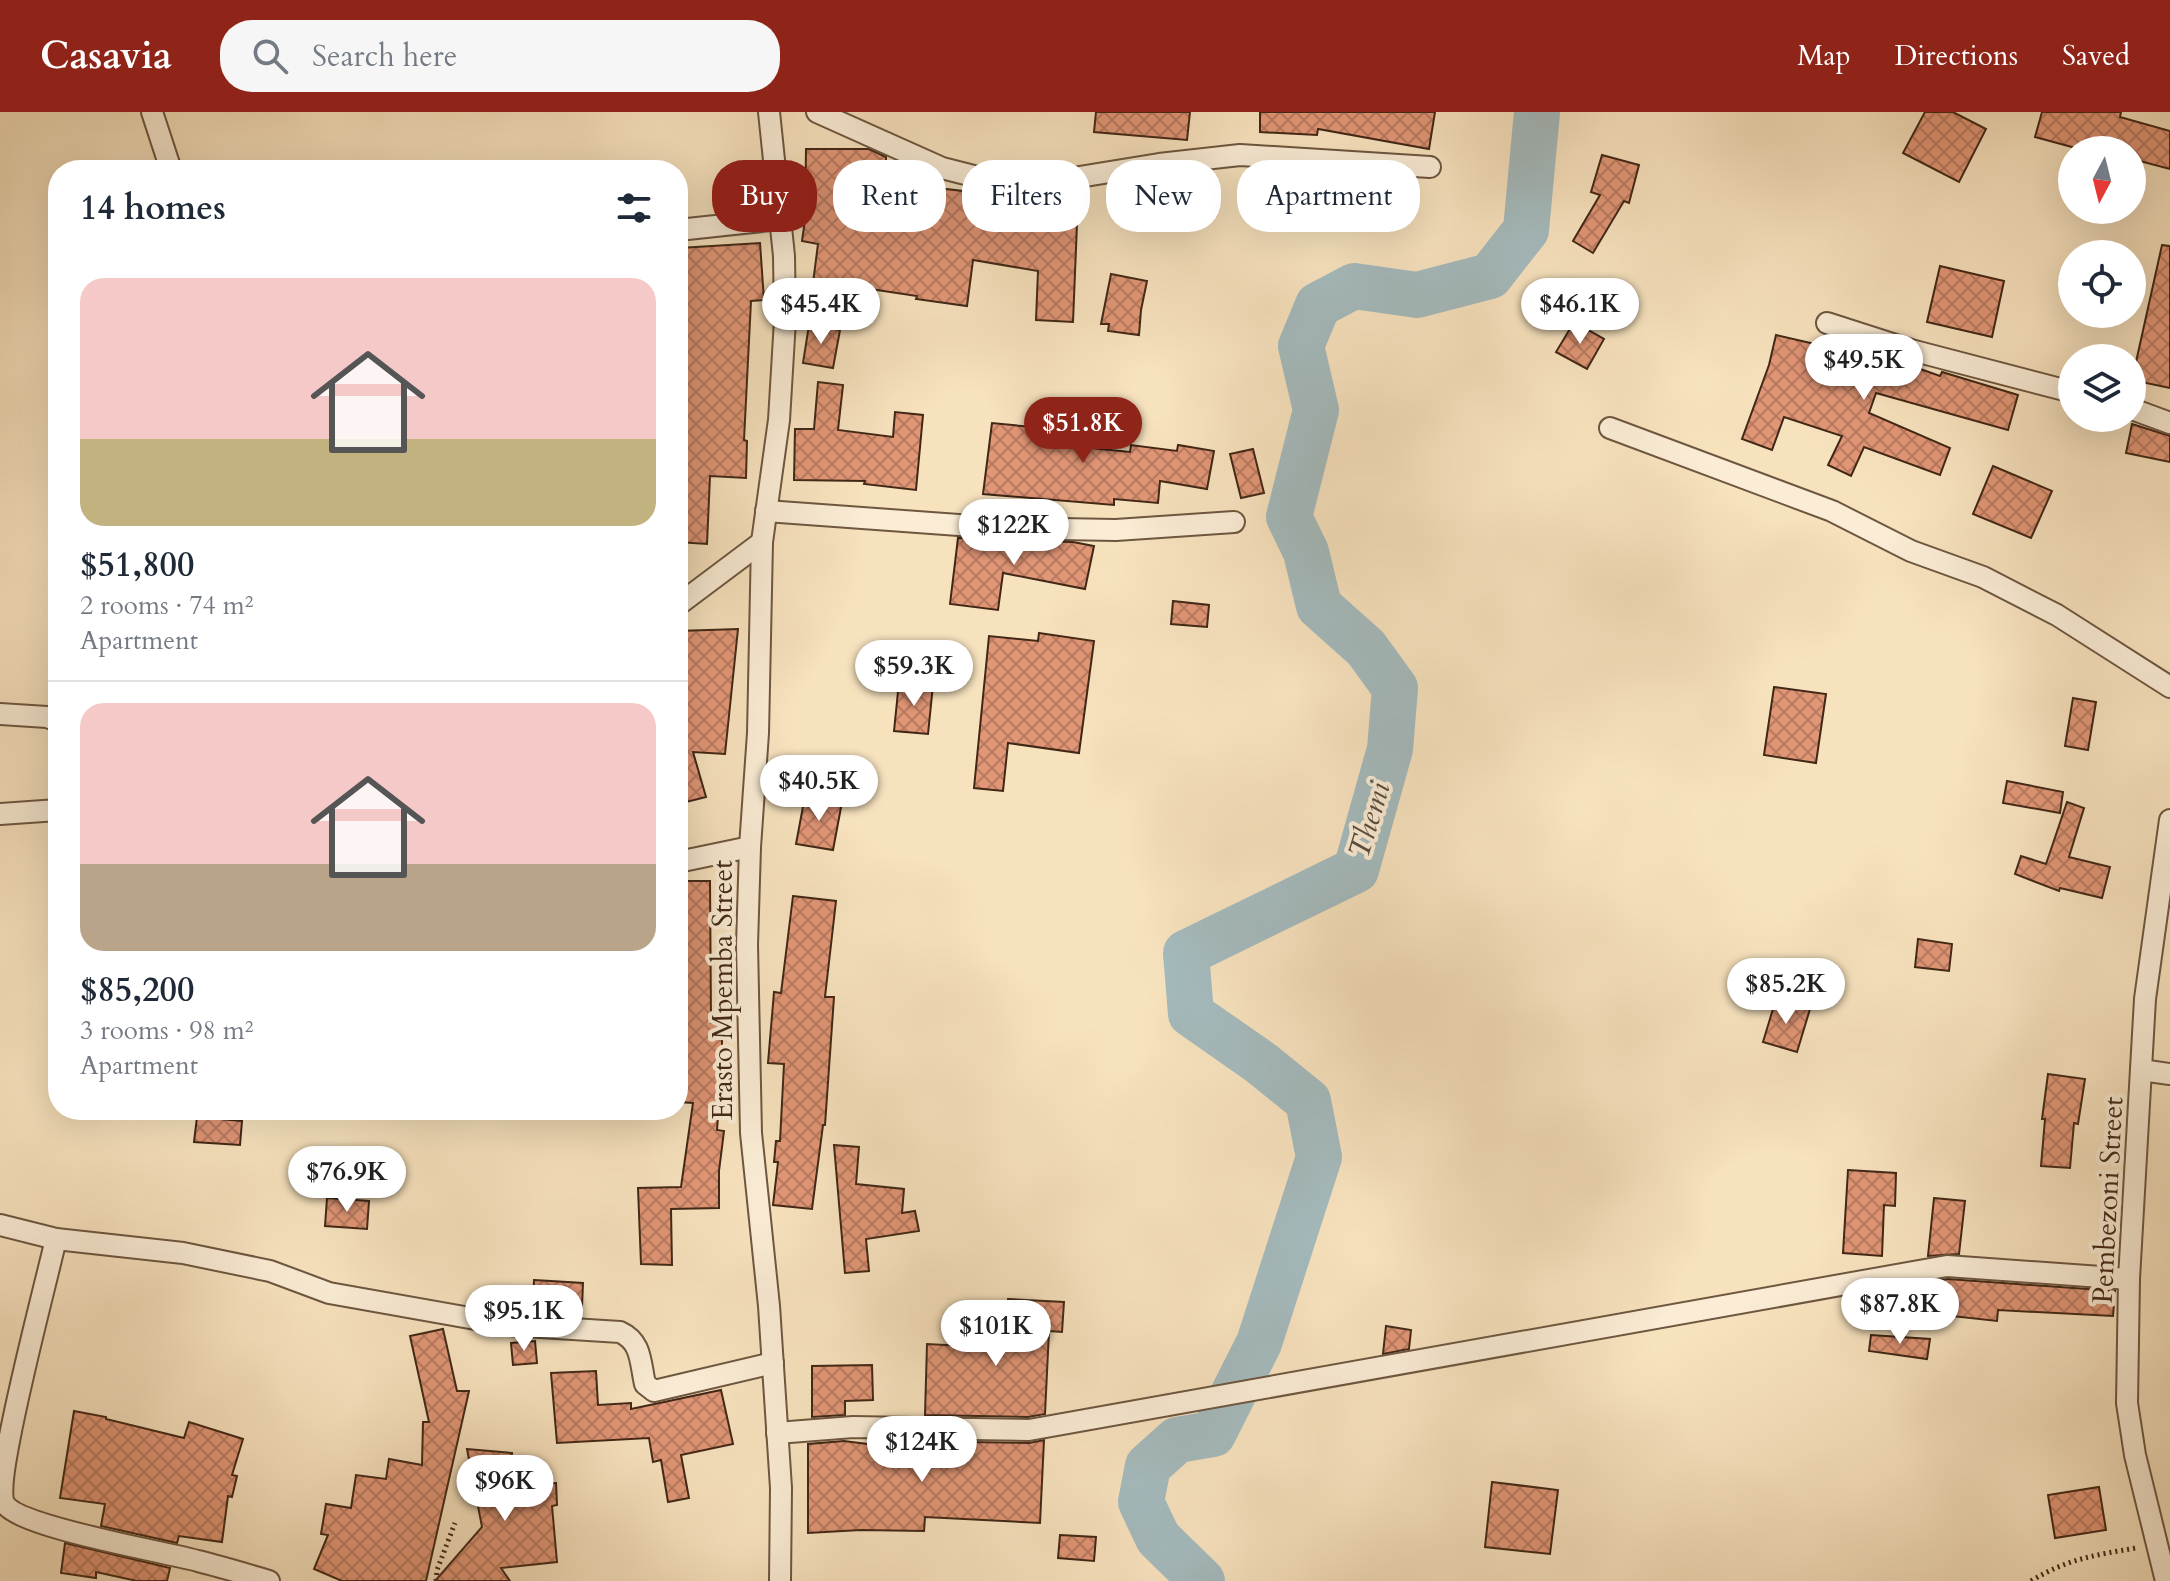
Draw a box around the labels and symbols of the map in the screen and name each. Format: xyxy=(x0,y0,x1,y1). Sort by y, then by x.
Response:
north arrow xyxy=(2058,136,2146,224)
pin: $45.4K xyxy=(756,278,886,346)
pin: $46.1K xyxy=(1515,278,1645,346)
pin: $49.5K xyxy=(1799,334,1929,402)
pin: $51.8K xyxy=(1018,397,1148,465)
pin: $122K xyxy=(958,499,1070,567)
pin: $59.3K xyxy=(849,640,979,708)
pin: $40.5K xyxy=(754,755,884,823)
water label: Themi xyxy=(1339,776,1401,863)
street label: Erasto Mpemba Street xyxy=(704,860,742,1120)
pin: $85.2K xyxy=(1721,958,1851,1026)
street label: Pembezoni Street xyxy=(2084,1096,2132,1304)
pin: $76.9K xyxy=(282,1146,412,1214)
pin: $87.8K xyxy=(1835,1278,1965,1346)
pin: $95.1K xyxy=(459,1285,589,1353)
pin: $101K xyxy=(940,1300,1052,1368)
pin: $124K xyxy=(866,1416,978,1484)
pin: $96K xyxy=(458,1455,552,1523)

